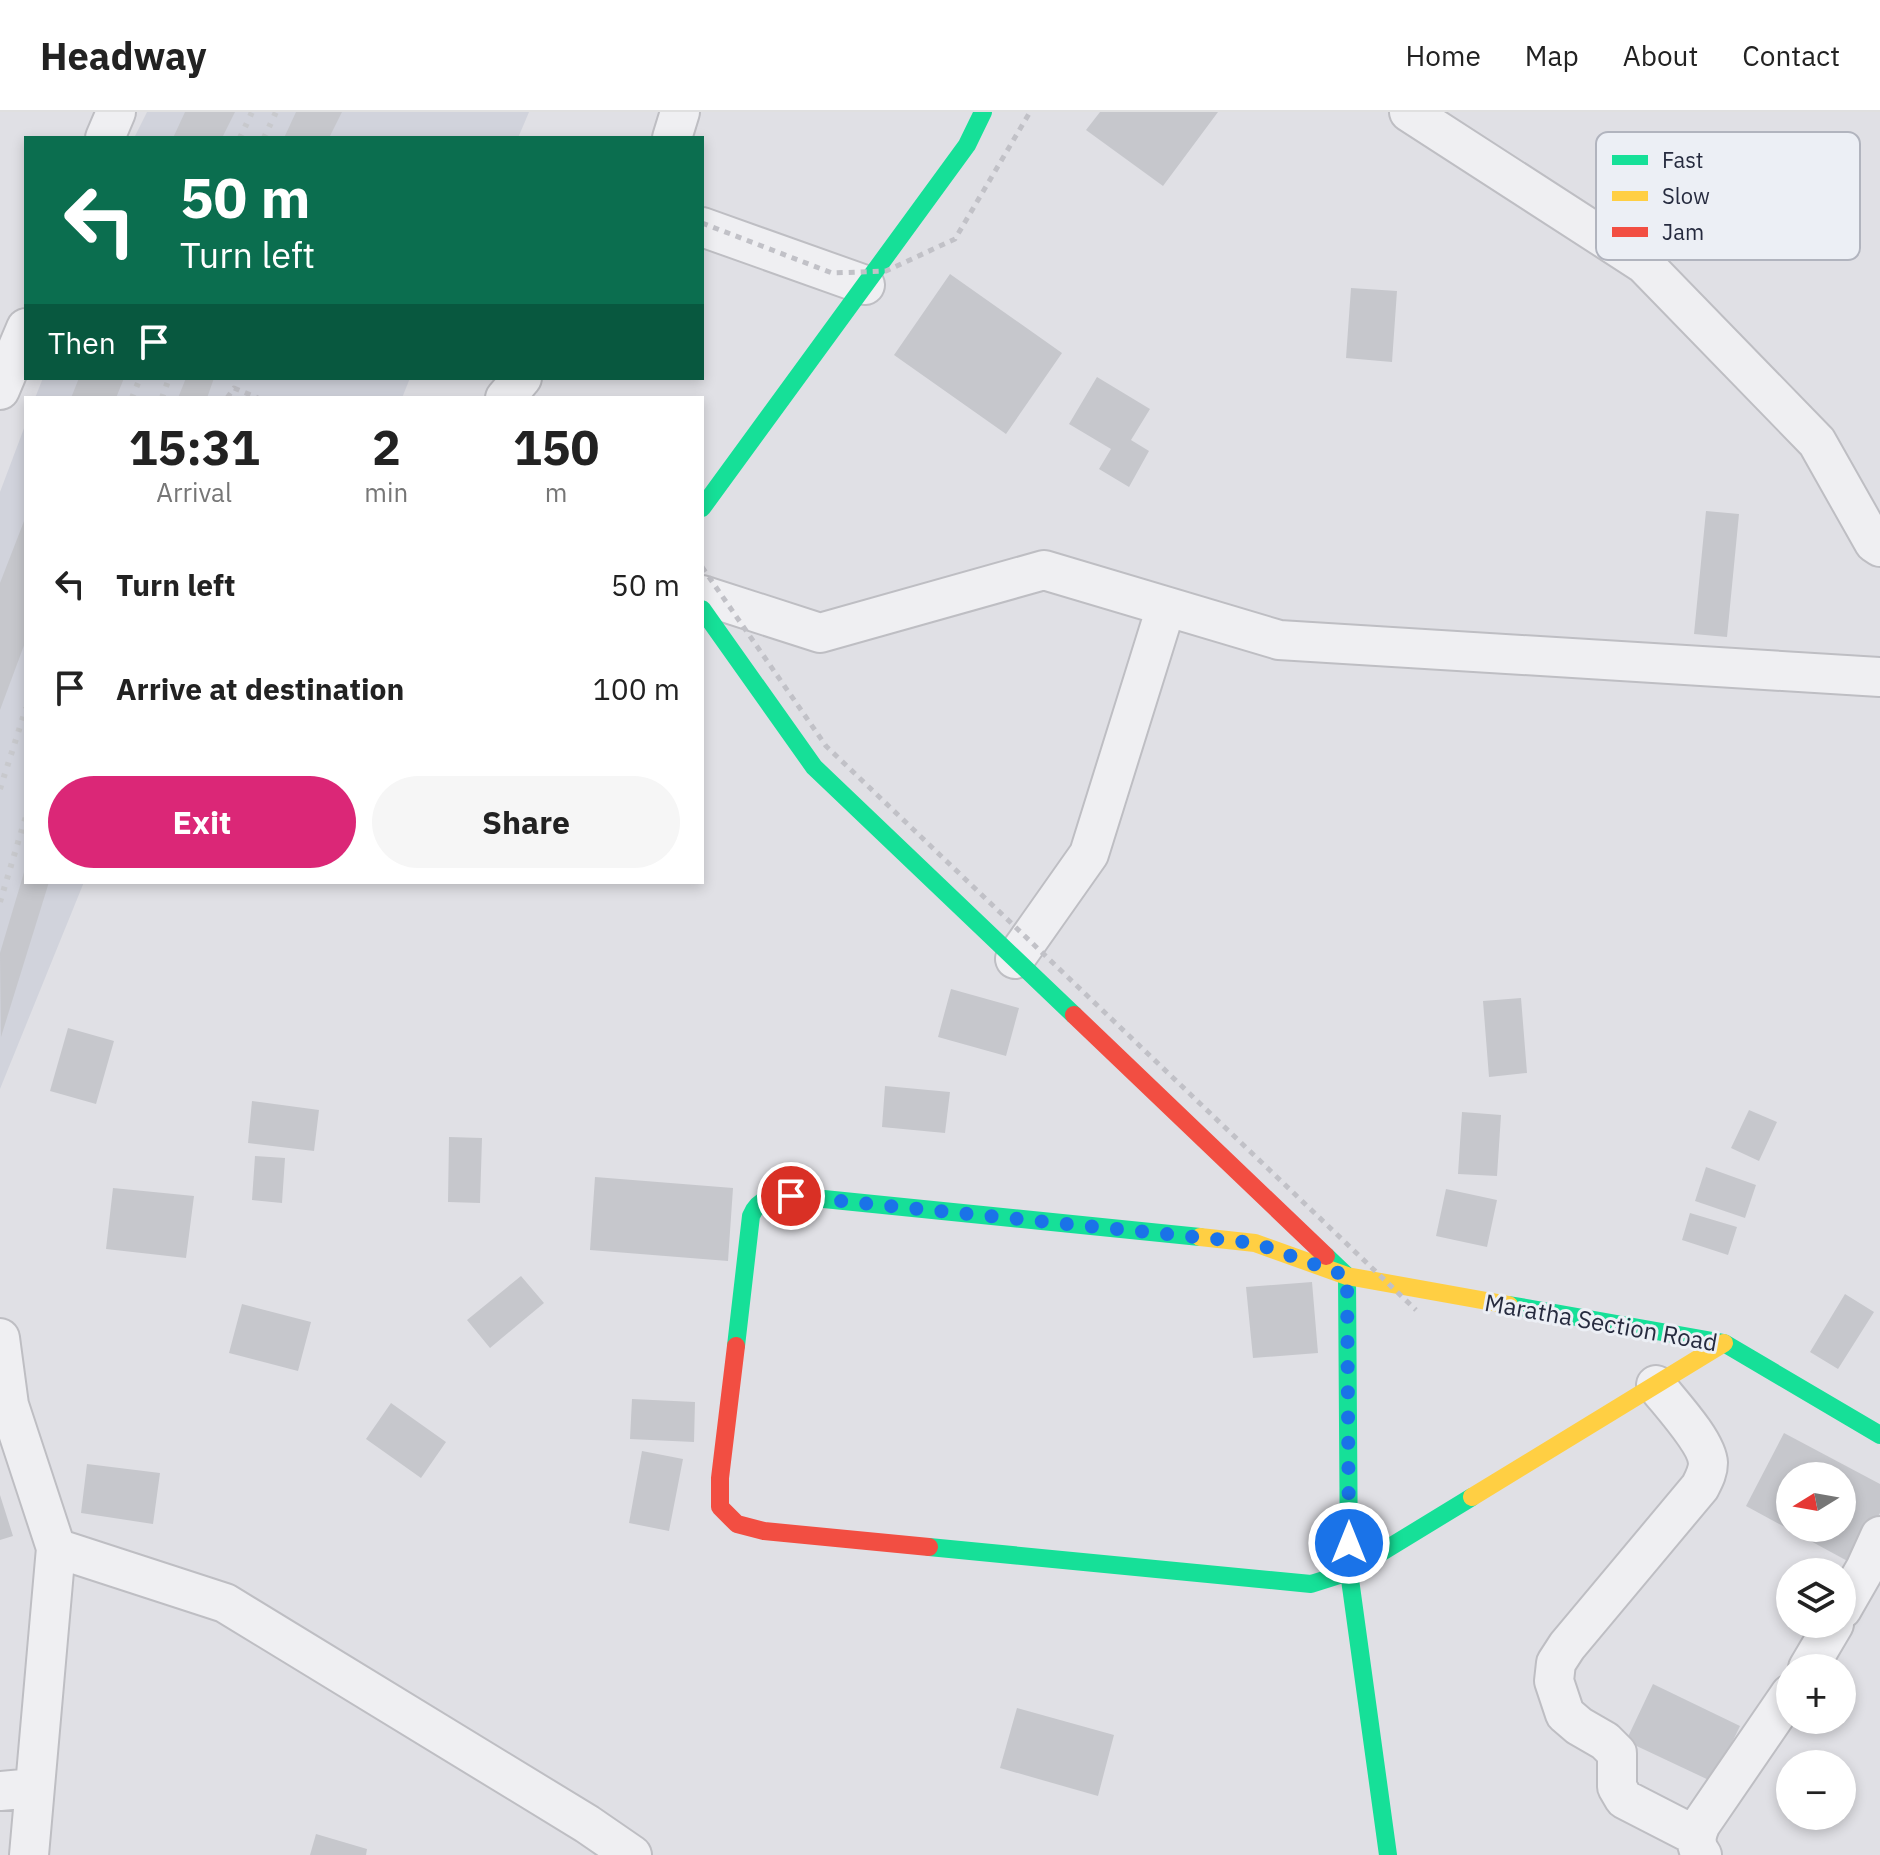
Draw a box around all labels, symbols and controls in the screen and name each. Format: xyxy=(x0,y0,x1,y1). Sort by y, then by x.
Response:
text: Headway xyxy=(40,31,207,80)
text: Home xyxy=(1405,37,1481,74)
text: Map xyxy=(1525,37,1579,74)
text: About xyxy=(1623,37,1698,74)
text: Contact xyxy=(1742,37,1840,74)
legend xyxy=(1596,132,1860,260)
text: Fast xyxy=(1662,145,1703,174)
text: 50 m xyxy=(180,161,310,233)
icon: left xyxy=(48,168,152,272)
text: Slow xyxy=(1662,181,1710,210)
text: Jam xyxy=(1662,217,1704,246)
text: Turn left xyxy=(180,231,315,278)
icon: arrive xyxy=(132,320,176,364)
text: Then xyxy=(48,323,116,362)
text: 15:31 xyxy=(129,416,260,478)
text: 2 xyxy=(372,416,401,478)
text: 150 xyxy=(513,416,599,478)
text: Arrival xyxy=(156,475,232,509)
text: min xyxy=(364,475,408,509)
text: m xyxy=(545,475,567,509)
icon: left xyxy=(48,562,92,606)
text: Turn left xyxy=(116,565,235,604)
text: 50 m xyxy=(611,565,680,604)
icon: arrive xyxy=(48,666,92,710)
text: Arrive at destination xyxy=(116,669,404,708)
text: 100 m xyxy=(593,669,680,708)
button: Exit xyxy=(48,776,356,868)
button: Share xyxy=(372,776,680,868)
pin xyxy=(757,1162,825,1230)
icon: arrive xyxy=(769,1174,813,1218)
street label: Maratha Section Road xyxy=(1482,1286,1720,1358)
north arrow xyxy=(1776,1462,1856,1542)
map controls xyxy=(1776,1462,1856,1830)
position arrow xyxy=(1307,1501,1391,1585)
button: layers xyxy=(1776,1558,1856,1638)
button: + xyxy=(1776,1654,1856,1734)
button: − xyxy=(1776,1750,1856,1830)

